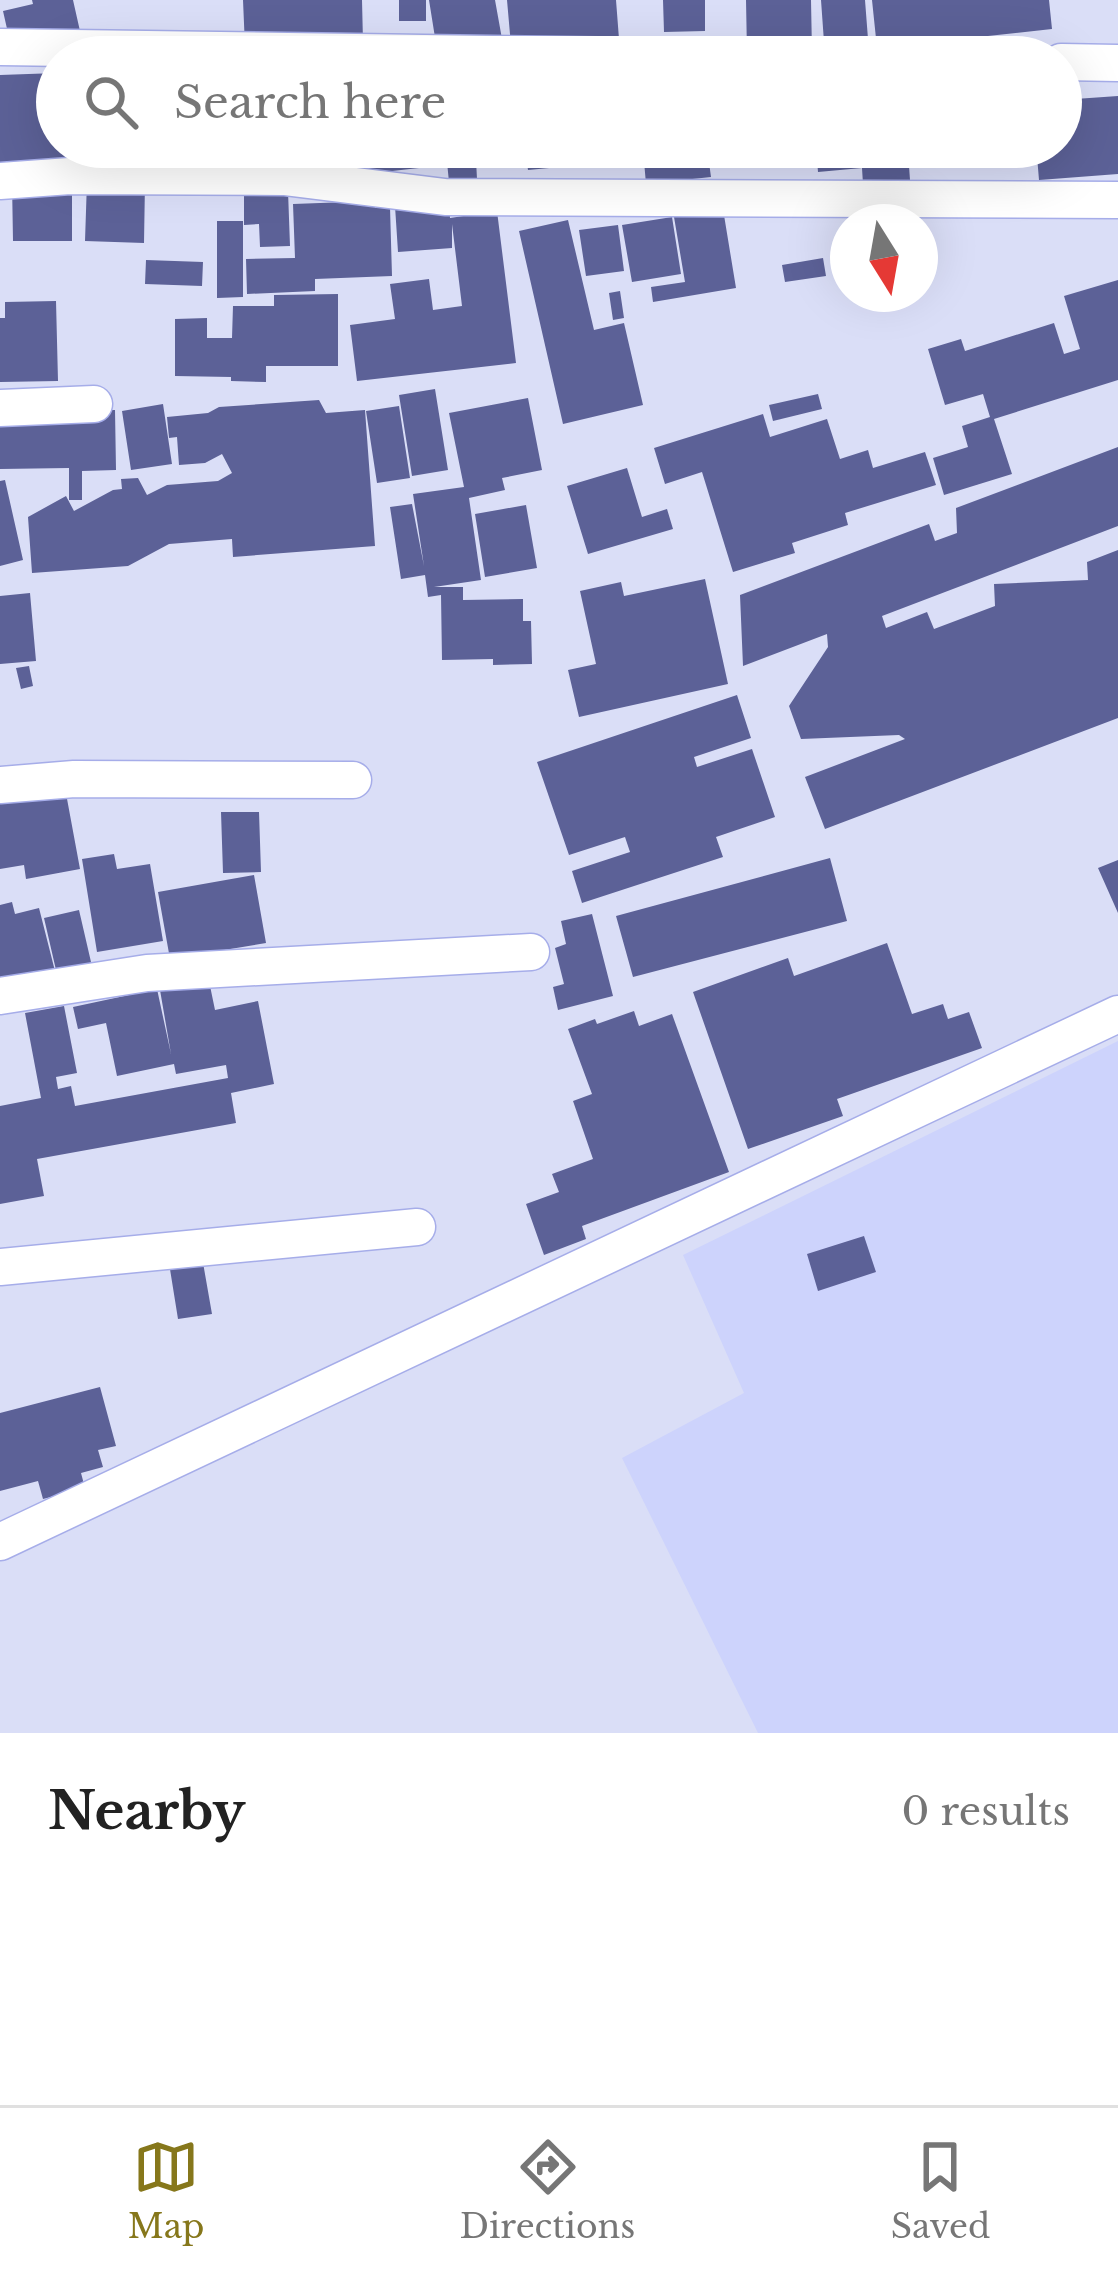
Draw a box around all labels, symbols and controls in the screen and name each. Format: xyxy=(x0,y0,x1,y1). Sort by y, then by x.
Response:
search box xyxy=(36,36,1082,168)
icon: search xyxy=(78,69,144,135)
text: Search here xyxy=(174,74,446,130)
north arrow xyxy=(830,204,938,312)
text: Nearby xyxy=(48,1780,245,1843)
text: 0 results xyxy=(901,1787,1070,1836)
tab: Map xyxy=(128,2134,204,2247)
tab: Directions xyxy=(460,2134,635,2247)
tab: Saved xyxy=(891,2134,990,2247)

